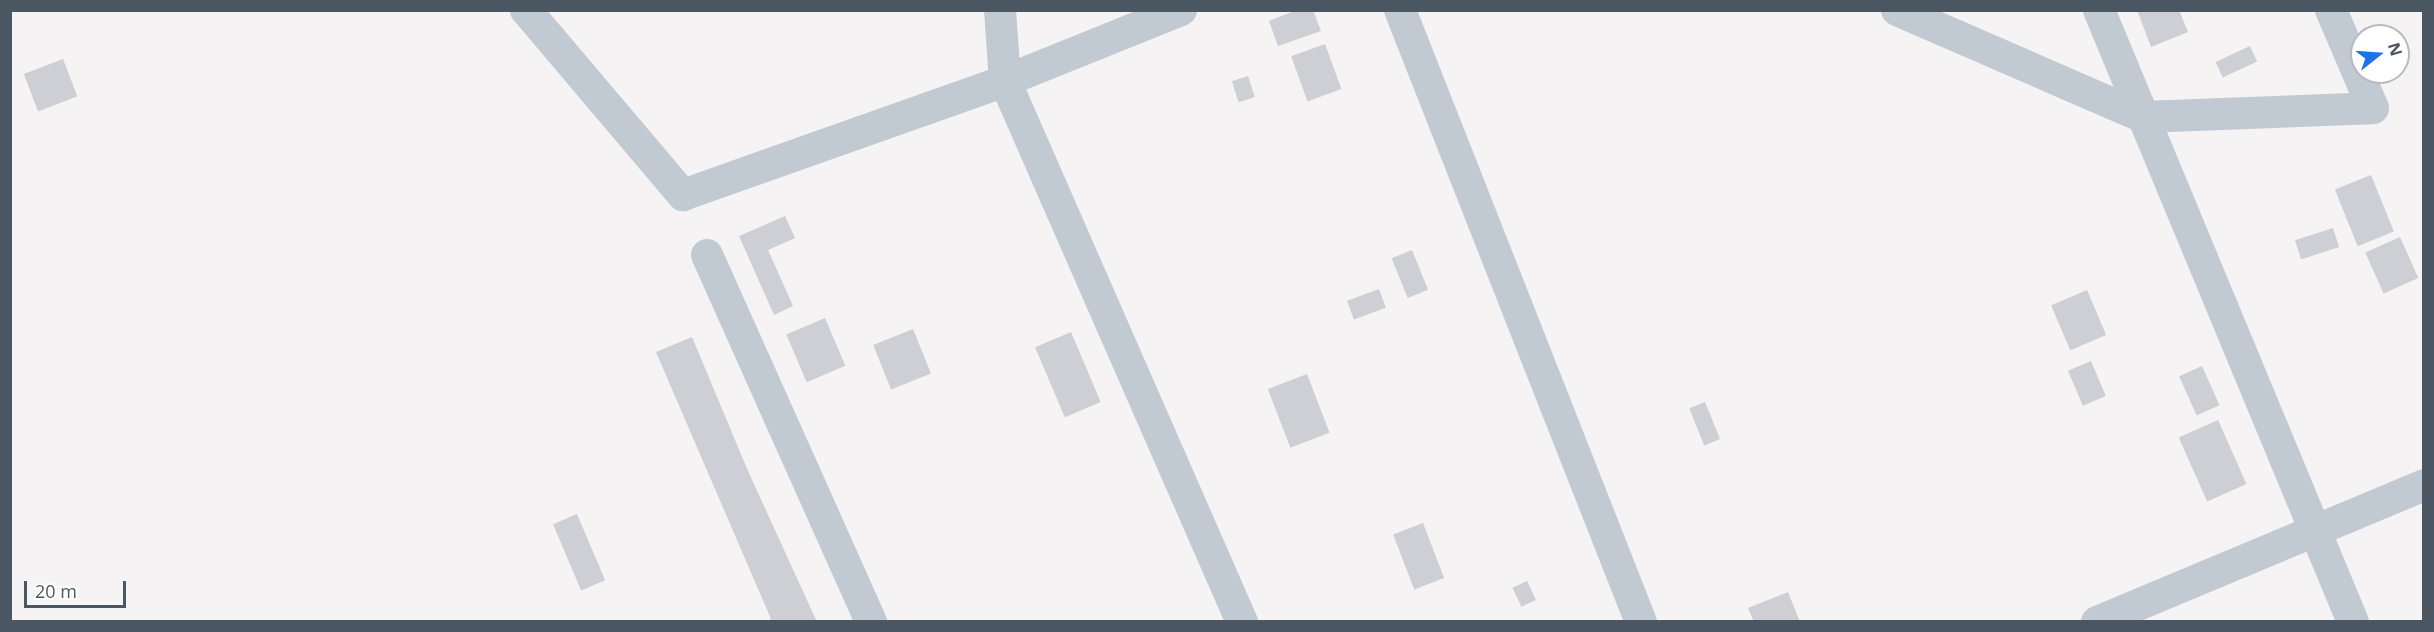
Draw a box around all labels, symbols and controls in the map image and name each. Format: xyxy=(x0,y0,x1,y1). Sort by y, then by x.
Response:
north arrow xyxy=(2350,24,2410,84)
text: N xyxy=(2383,40,2408,59)
scale bar xyxy=(27,569,129,607)
text: 20 m xyxy=(35,579,77,603)

